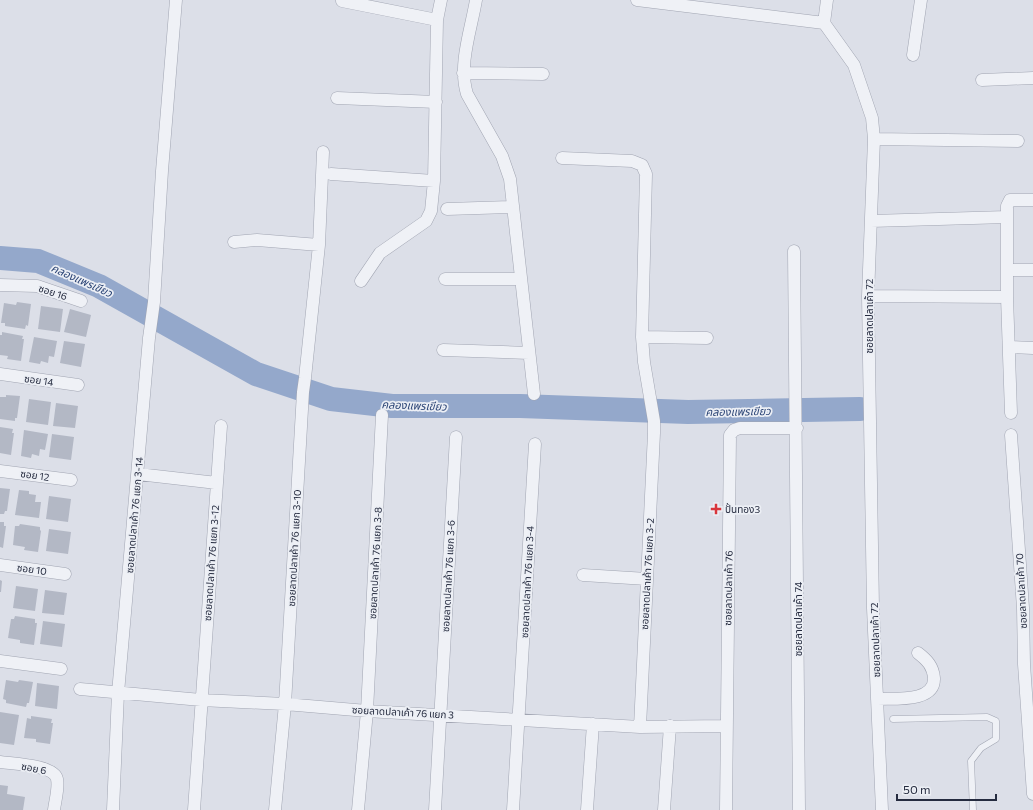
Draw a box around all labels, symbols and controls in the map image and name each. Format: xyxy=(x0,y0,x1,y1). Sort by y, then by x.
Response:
water label: คลองแพรเขียว xyxy=(49,261,115,299)
street label: ซอยลาดปลาเค้า 72 xyxy=(863,278,875,353)
street label: ซอย 16 xyxy=(37,282,69,302)
street label: ซอย 14 xyxy=(24,372,54,388)
water label: คลองแพรเขียว xyxy=(381,397,447,413)
water label: คลองแพรเขียว xyxy=(705,404,771,418)
street label: ซอยลาดปลาเค้า 76 แยก 3-14 xyxy=(123,456,145,574)
street label: ซอย 12 xyxy=(20,467,51,483)
street label: ซอยลาดปลาเค้า 76 แยก 3-10 xyxy=(285,489,303,607)
place label: ปั้นทอง3 xyxy=(725,502,760,515)
marker: ปั้นทอง3 xyxy=(710,503,722,515)
street label: ซอยลาดปลาเค้า 76 แยก 3-12 xyxy=(201,504,221,621)
street label: ซอยลาดปลาเค้า 76 แยก 3-8 xyxy=(366,507,384,619)
street label: ซอยลาดปลาเค้า 76 แยก 3-2 xyxy=(638,517,656,630)
street label: ซอยลาดปลาเค้า 76 แยก 3-6 xyxy=(439,520,457,632)
street label: ซอยลาดปลาเค้า 76 แยก 3-4 xyxy=(518,526,536,638)
street label: ซอยลาดปลาเค้า 76 xyxy=(721,550,735,626)
street label: ซอยลาดปลาเค้า 70 xyxy=(1013,553,1029,629)
street label: ซอย 10 xyxy=(16,561,48,577)
street label: ซอยลาดปลาเค้า 74 xyxy=(792,582,804,656)
street label: ซอยลาดปลาเค้า 72 xyxy=(868,602,882,678)
street label: ซอยลาดปลาเค้า 76 แยก 3 xyxy=(352,703,455,721)
street label: ซอย 6 xyxy=(20,760,48,776)
scale bar xyxy=(897,776,996,802)
text: 50 m xyxy=(903,782,931,796)

